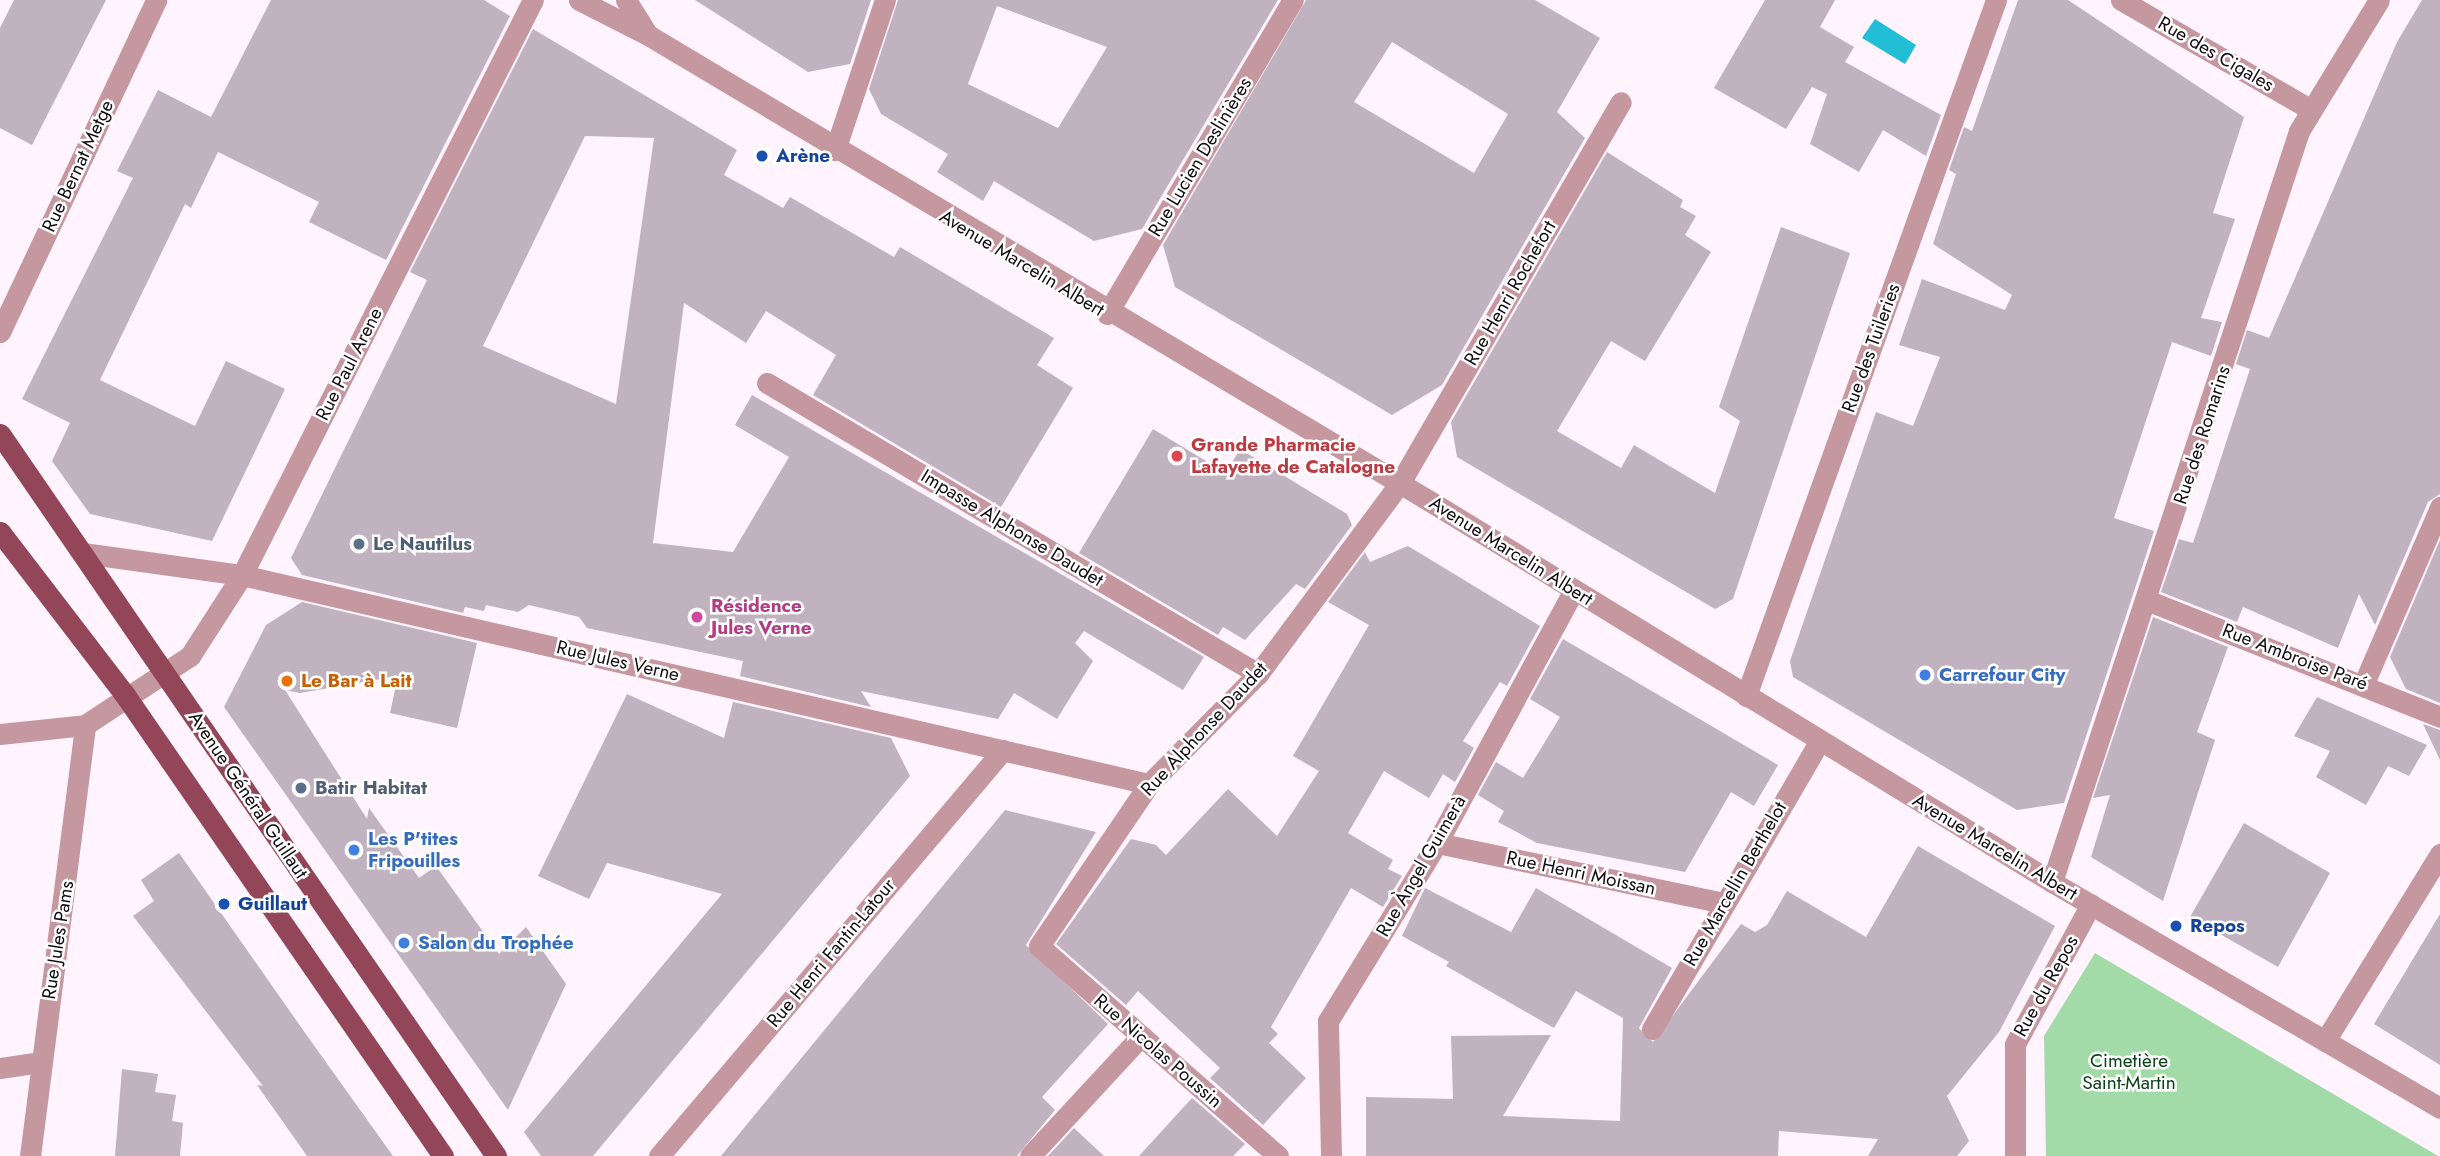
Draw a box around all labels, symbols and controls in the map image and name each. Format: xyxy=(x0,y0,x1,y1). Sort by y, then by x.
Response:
street label: Rue des Cigales xyxy=(2154,12,2278,96)
street label: Rue Lucien Deslinières xyxy=(1143,73,1257,241)
street label: Rue Bernat Metge xyxy=(38,97,118,235)
place label: Arène xyxy=(776,145,830,167)
marker: Arène xyxy=(754,148,770,164)
street label: Avenue Marcelin Albert xyxy=(936,205,1108,321)
street label: Rue Henri Rochefort xyxy=(1459,217,1561,369)
street label: Rue des Tuileries xyxy=(1837,281,1905,415)
street label: Rue Paul Arene xyxy=(311,304,387,424)
street label: Rue des Romarins xyxy=(2169,363,2235,507)
place label: Grande Pharmacie Lafayette de Catalogne xyxy=(1191,434,1395,478)
marker: Grande Pharmacie Lafayette de Catalogne xyxy=(1169,448,1185,464)
street label: Impasse Alphonse Daudet xyxy=(917,464,1107,592)
street label: Avenue Marcelin Albert xyxy=(1425,491,1597,611)
place label: Le Nautilus xyxy=(373,533,472,555)
marker: Le Nautilus xyxy=(351,536,367,552)
place label: Résidence Jules Verne xyxy=(711,595,812,639)
marker: Résidence Jules Verne xyxy=(689,609,705,625)
street label: Rue Ambroise Paré xyxy=(2219,619,2371,695)
street label: Rue Jules Verne xyxy=(554,636,682,686)
street label: Rue Alphonse Daudet xyxy=(1136,657,1272,801)
place label: Carrefour City xyxy=(1939,664,2065,686)
marker: Carrefour City xyxy=(1917,667,1933,683)
place label: Le Bar à Lait xyxy=(301,670,412,692)
marker: Le Bar à Lait xyxy=(279,673,295,689)
street label: Avenue Général Guillaut xyxy=(183,707,313,883)
place label: Batir Habitat xyxy=(315,777,427,799)
marker: Batir Habitat xyxy=(293,780,309,796)
street label: Avenue Marcelin Albert xyxy=(1909,789,2081,905)
street label: Rue Àngel Guimerà xyxy=(1371,791,1471,941)
street label: Rue Marcellin Berthelot xyxy=(1679,798,1791,970)
place label: Les P'tites Fripouilles xyxy=(368,828,460,872)
marker: Les P'tites Fripouilles xyxy=(346,842,362,858)
street label: Rue Henri Moissan xyxy=(1504,846,1658,900)
street label: Rue Henri Fantin-Latour xyxy=(762,874,900,1032)
street label: Rue Jules Pams xyxy=(37,879,79,1001)
place label: Guillaut xyxy=(238,893,307,915)
marker: Guillaut xyxy=(216,896,232,912)
place label: Repos xyxy=(2190,915,2245,937)
marker: Repos xyxy=(2168,918,2184,934)
place label: Salon du Trophée xyxy=(418,932,574,954)
street label: Rue du Repos xyxy=(2009,932,2083,1040)
marker: Salon du Trophée xyxy=(396,935,412,951)
street label: Rue Nicolas Poussin xyxy=(1089,989,1227,1113)
park label: Cimetière Saint-Martin xyxy=(2082,1050,2176,1094)

